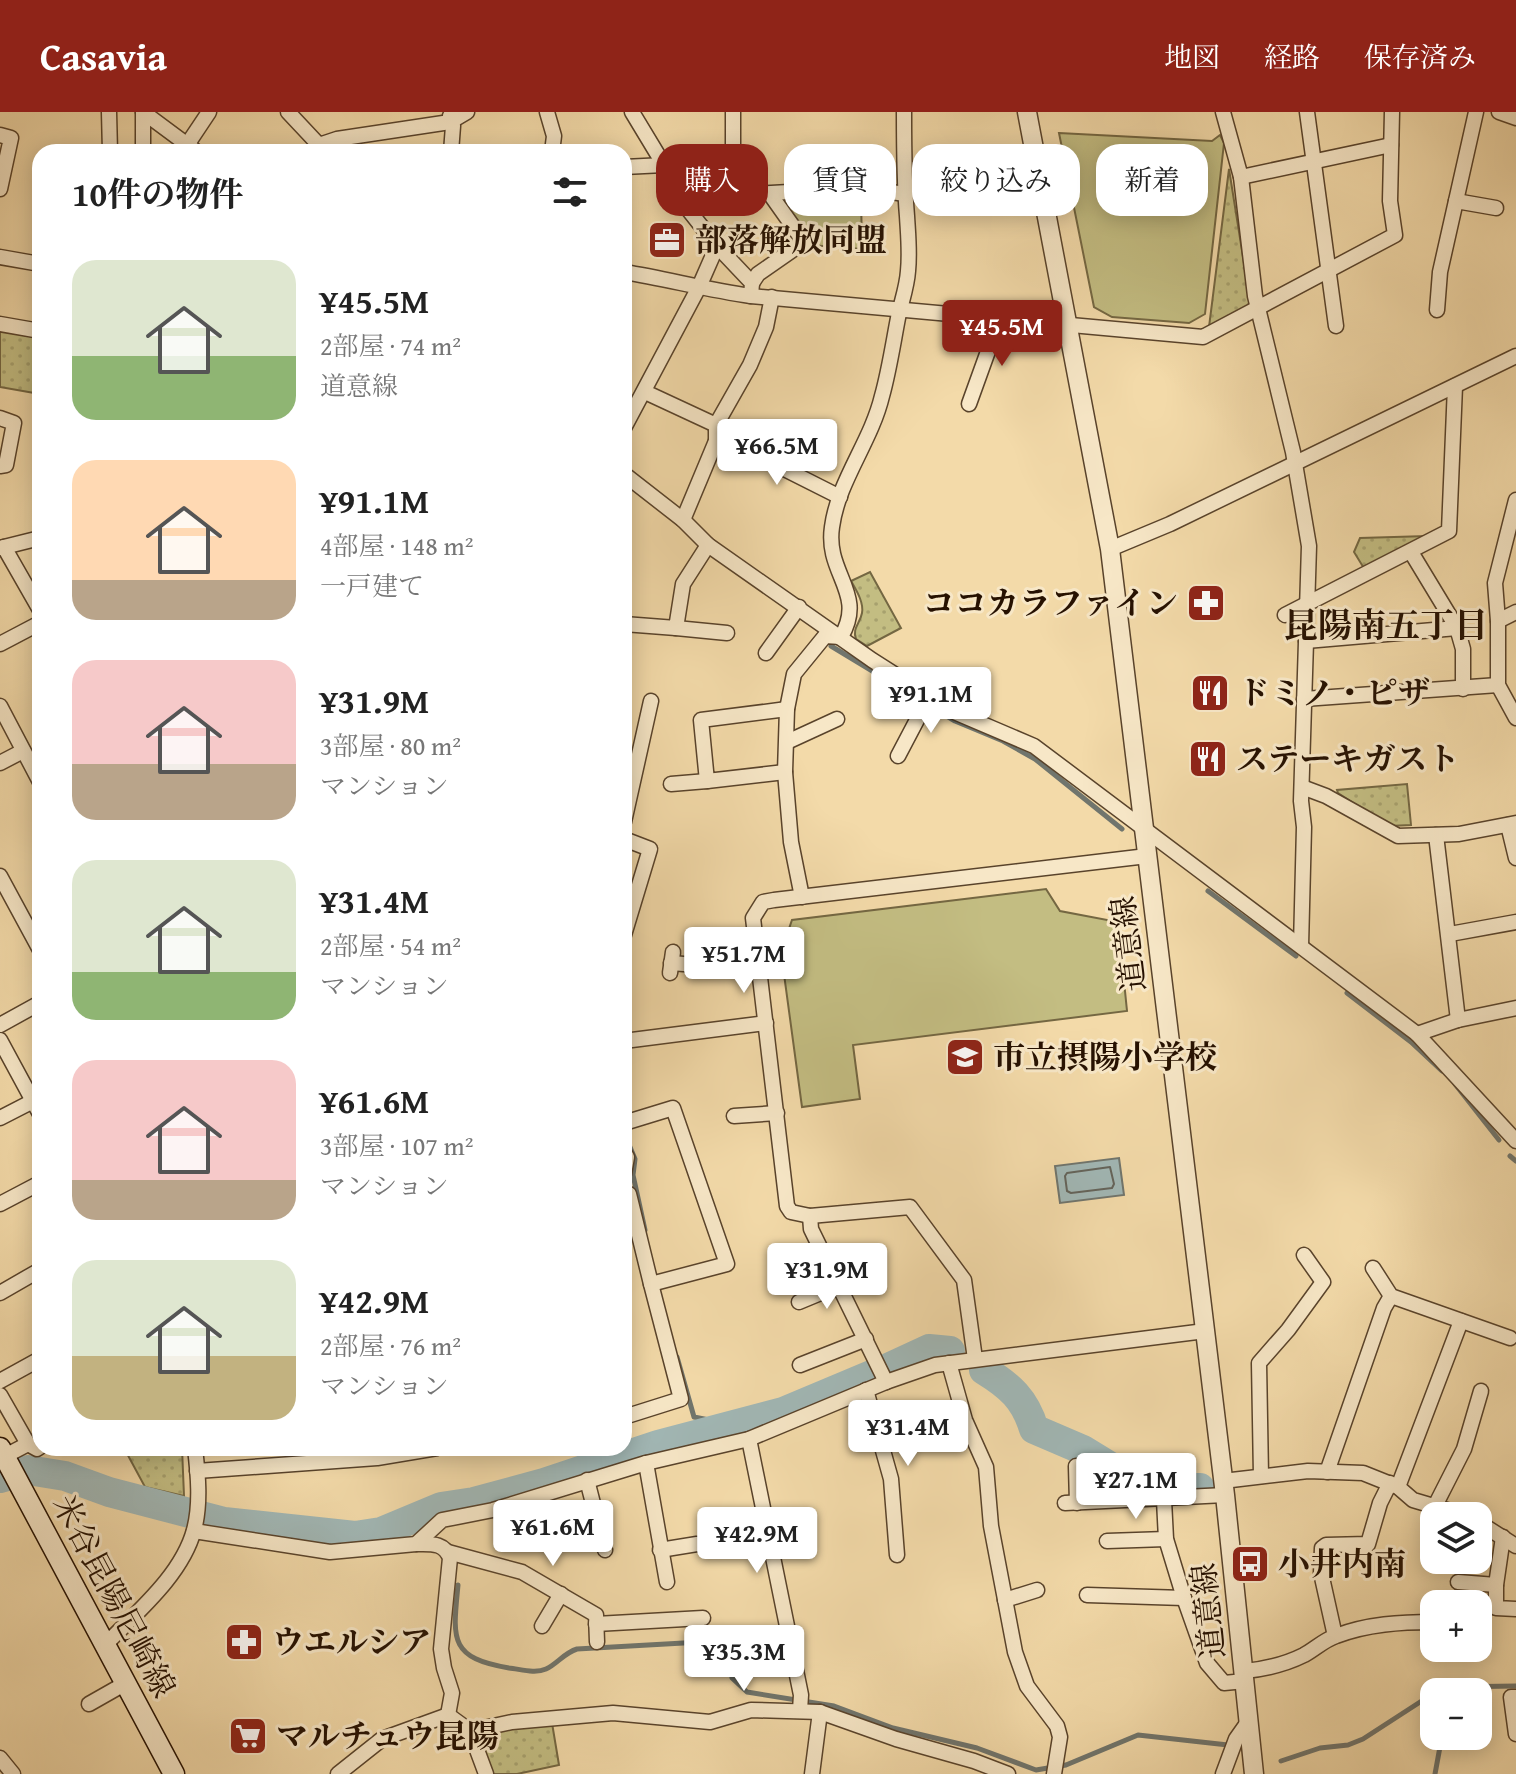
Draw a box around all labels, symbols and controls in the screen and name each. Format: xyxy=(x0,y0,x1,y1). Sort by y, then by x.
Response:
text: Casavia xyxy=(40,28,167,84)
text: 地図 xyxy=(1164,36,1220,77)
text: 経路 xyxy=(1264,36,1320,77)
text: 保存済み xyxy=(1364,36,1476,77)
chip: 購入 xyxy=(656,144,768,216)
chip: 賃貸 xyxy=(784,144,896,216)
chip: 絞り込み xyxy=(912,144,1080,216)
chip: 新着 xyxy=(1096,144,1208,216)
text: 10件の物件 xyxy=(72,169,243,218)
icon: filters xyxy=(548,170,592,214)
place label: 部落解放同盟 xyxy=(695,216,887,263)
office icon: 部落解放同盟 xyxy=(646,219,688,261)
text: ¥45.5M xyxy=(320,276,429,325)
icon: home xyxy=(136,292,232,388)
pin: ¥45.5M xyxy=(937,300,1067,368)
text: ¥45.5M xyxy=(960,306,1044,345)
text: 2部屋 · 74 m² xyxy=(320,326,461,365)
text: 道意線 xyxy=(320,366,398,405)
pin: ¥66.5M xyxy=(712,419,842,487)
text: ¥66.5M xyxy=(735,425,819,464)
text: ¥91.1M xyxy=(320,476,429,525)
icon: home xyxy=(136,492,232,588)
text: 4部屋 · 148 m² xyxy=(320,526,474,565)
text: 一戸建て xyxy=(320,566,424,605)
place label: ココカラファイン xyxy=(923,579,1178,626)
pharmacy icon: ココカラファイン xyxy=(1185,582,1227,624)
district label: 昆陽南五丁目 xyxy=(1284,600,1488,649)
pin: ¥91.1M xyxy=(866,667,996,735)
place label: ドミノ・ピザ xyxy=(1238,669,1430,716)
restaurant icon: ドミノ・ピザ xyxy=(1189,672,1231,714)
text: ¥91.1M xyxy=(889,673,973,712)
text: ¥31.9M xyxy=(320,676,429,725)
icon: home xyxy=(136,692,232,788)
text: 3部屋 · 80 m² xyxy=(320,726,461,765)
place label: ステーキガスト xyxy=(1236,735,1459,782)
restaurant icon: ステーキガスト xyxy=(1187,738,1229,780)
text: マンション xyxy=(320,766,449,805)
text: ¥31.4M xyxy=(320,876,429,925)
icon: home xyxy=(136,892,232,988)
street label: 道意線 xyxy=(1098,894,1157,995)
text: 2部屋 · 54 m² xyxy=(320,926,461,965)
pin: ¥51.7M xyxy=(679,927,809,995)
text: ¥51.7M xyxy=(702,933,786,972)
text: マンション xyxy=(320,966,449,1005)
place label: 市立摂陽小学校 xyxy=(993,1033,1217,1080)
school or university icon: 市立摂陽小学校 xyxy=(944,1036,986,1078)
text: ¥61.6M xyxy=(320,1076,429,1125)
icon: home xyxy=(136,1092,232,1188)
text: 3部屋 · 107 m² xyxy=(320,1126,474,1165)
text: マンション xyxy=(320,1166,449,1205)
pin: ¥31.9M xyxy=(762,1243,892,1311)
text: ¥31.9M xyxy=(785,1249,869,1288)
text: ¥42.9M xyxy=(320,1276,429,1325)
icon: home xyxy=(136,1292,232,1388)
text: 2部屋 · 76 m² xyxy=(320,1326,461,1365)
text: マンション xyxy=(320,1366,449,1405)
pin: ¥31.4M xyxy=(843,1400,973,1468)
text: ¥31.4M xyxy=(866,1406,950,1445)
pin: ¥27.1M xyxy=(1071,1453,1201,1521)
text: ¥27.1M xyxy=(1094,1459,1178,1498)
street label: 米谷昆陽尼崎線 xyxy=(41,1486,188,1706)
pin: ¥61.6M xyxy=(488,1500,618,1568)
map controls xyxy=(1420,1502,1492,1750)
button: layers xyxy=(1420,1502,1492,1574)
text: ¥61.6M xyxy=(511,1506,595,1545)
pin: ¥42.9M xyxy=(692,1507,822,1575)
text: ¥42.9M xyxy=(715,1513,799,1552)
place label: 小井内南 xyxy=(1278,1540,1406,1587)
bus stop icon: 小井内南 xyxy=(1229,1543,1271,1585)
street label: 道意線 xyxy=(1179,1561,1236,1661)
button: + xyxy=(1420,1590,1492,1662)
place label: ウエルシア xyxy=(272,1618,431,1665)
pharmacy icon: ウエルシア xyxy=(223,1621,265,1663)
pin: ¥35.3M xyxy=(679,1625,809,1693)
text: ¥35.3M xyxy=(702,1631,786,1670)
button: − xyxy=(1420,1678,1492,1750)
place label: マルチュウ昆陽 xyxy=(276,1712,499,1759)
supermarket icon: マルチュウ昆陽 xyxy=(227,1715,269,1757)

